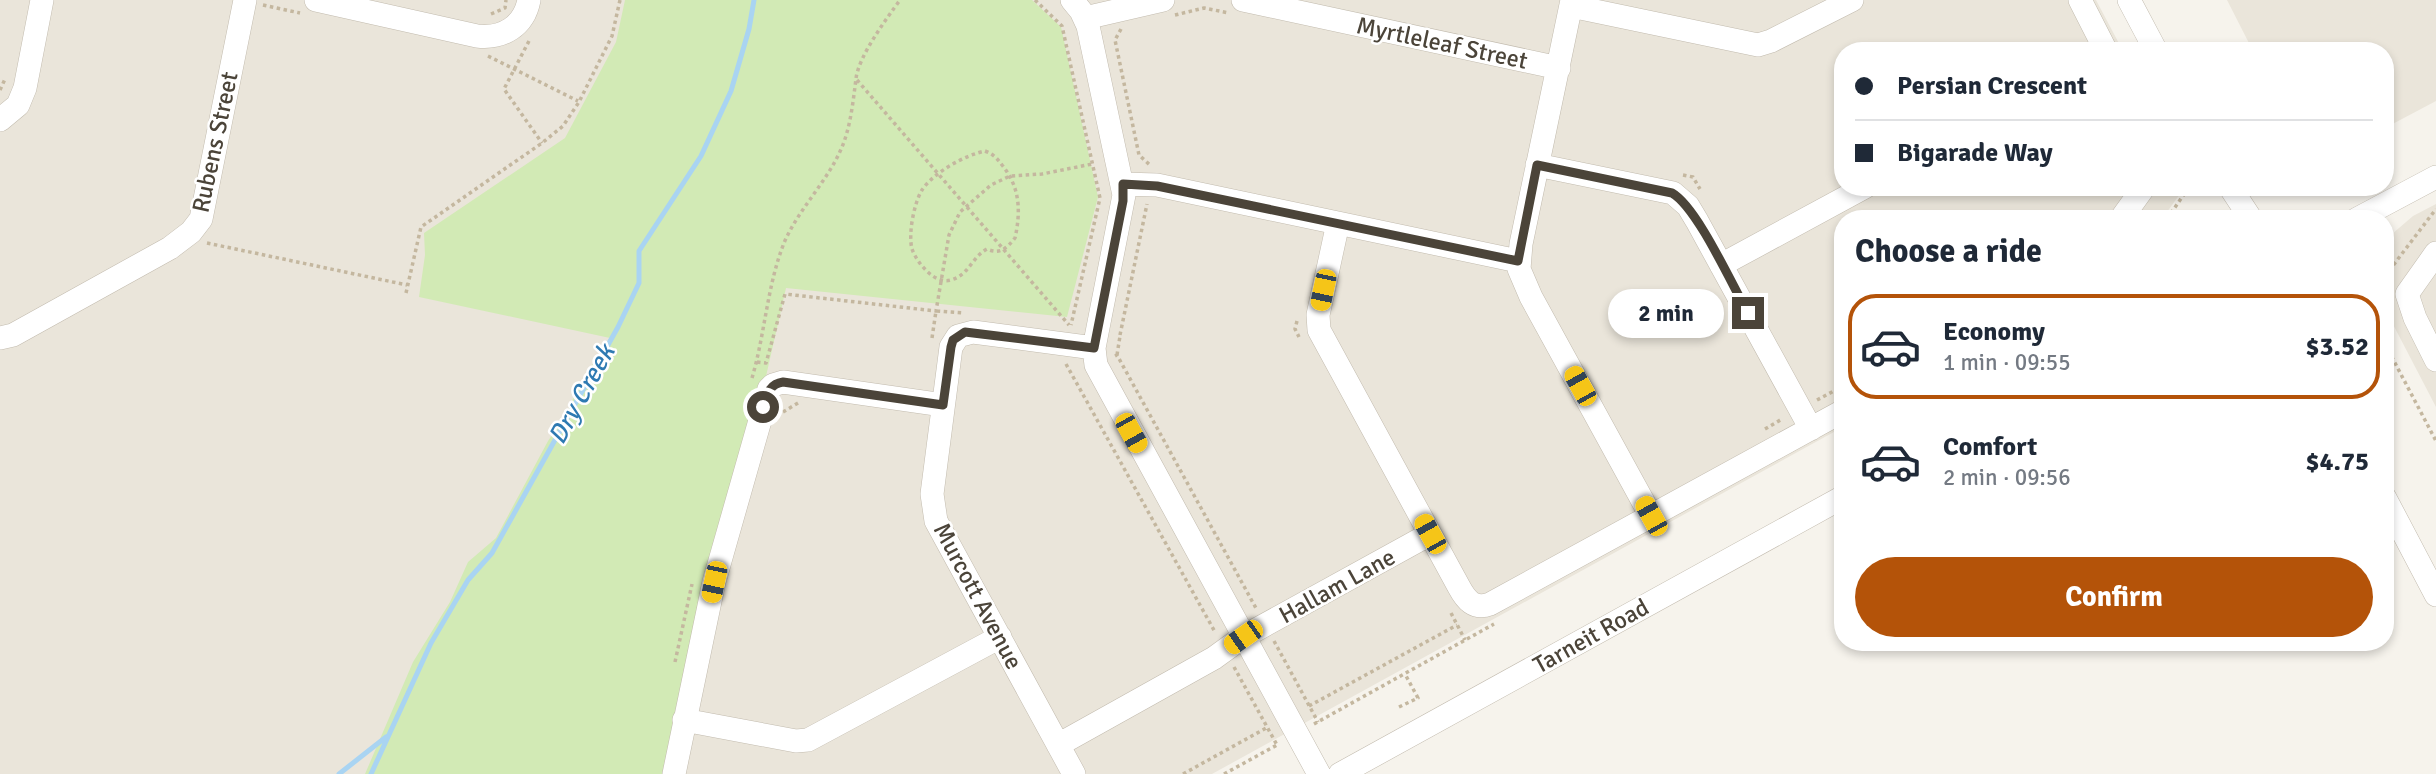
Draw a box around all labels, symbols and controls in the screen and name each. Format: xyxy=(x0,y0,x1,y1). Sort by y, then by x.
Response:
street label: Myrtleleaf Street xyxy=(1354,10,1530,76)
street label: Rubens Street xyxy=(185,69,245,215)
text: Persian Crescent xyxy=(1897,70,2087,102)
text: Bigarade Way xyxy=(1897,137,2053,169)
text: Choose a ride xyxy=(1855,232,2042,271)
car xyxy=(1309,267,1338,313)
callout: 2 min xyxy=(1608,288,1724,338)
route end xyxy=(1732,297,1764,329)
text: 2 min xyxy=(1638,299,1694,328)
icon: car xyxy=(1859,315,1922,378)
text: Economy xyxy=(1943,316,2045,348)
text: $3.52 xyxy=(2305,331,2369,363)
water label: Dry Creek xyxy=(541,337,623,450)
text: 1 min · 09:55 xyxy=(1943,348,2071,377)
car xyxy=(1561,363,1600,409)
route start xyxy=(747,391,779,423)
car xyxy=(1112,410,1151,456)
icon: car xyxy=(1859,430,1922,493)
text: Comfort xyxy=(1943,431,2037,463)
text: $4.75 xyxy=(2305,446,2369,478)
text: 2 min · 09:56 xyxy=(1943,463,2071,492)
car xyxy=(1632,493,1671,539)
car xyxy=(1411,511,1450,557)
street label: Murcott Avenue xyxy=(927,518,1029,674)
street label: Hallam Lane xyxy=(1274,542,1400,630)
button: Confirm xyxy=(1855,557,2373,637)
car xyxy=(700,559,729,605)
street label: Tarneit Road xyxy=(1528,592,1654,680)
car xyxy=(1220,616,1267,658)

